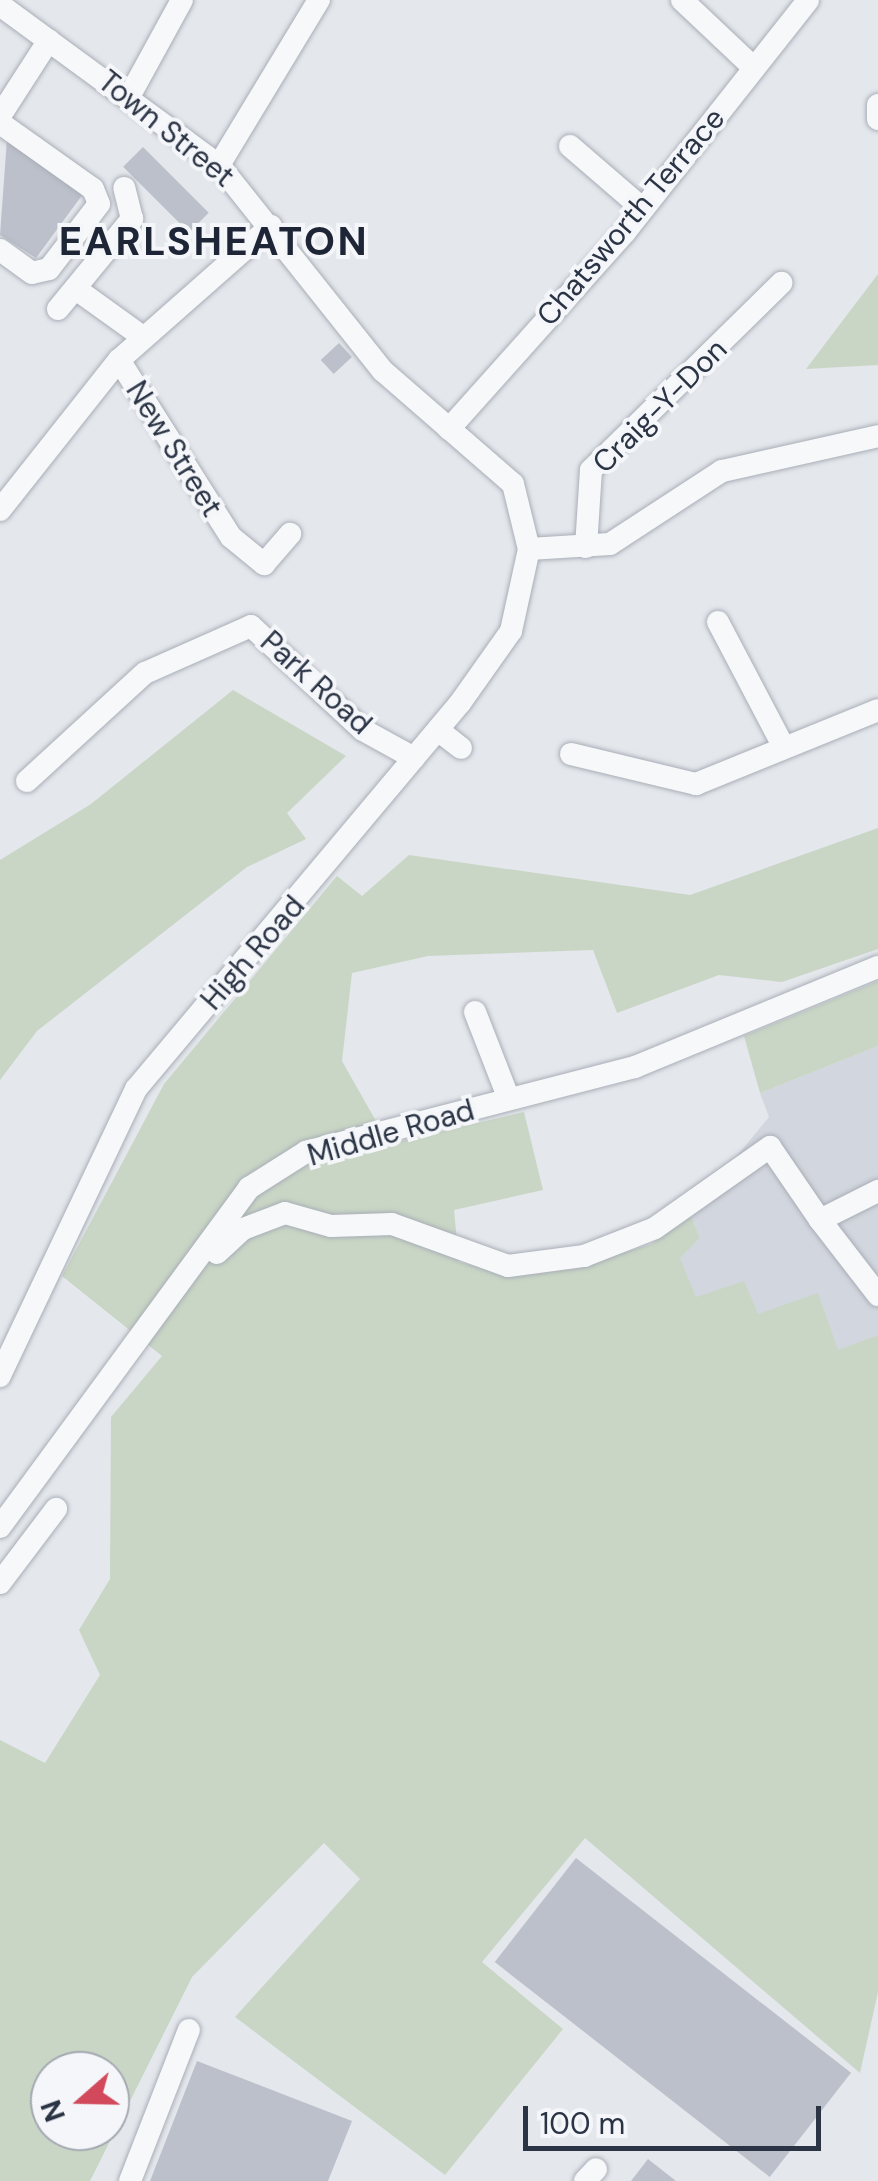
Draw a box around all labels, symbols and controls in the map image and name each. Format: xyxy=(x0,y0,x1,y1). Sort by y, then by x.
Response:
street label: Town Street xyxy=(91,63,241,195)
street label: Chatsworth Terrace xyxy=(529,101,733,333)
district label: EARLSHEATON xyxy=(59,217,369,265)
street label: Craig-Y-Don xyxy=(585,331,735,481)
street label: New Street xyxy=(118,375,230,523)
street label: Park Road xyxy=(253,624,379,742)
street label: High Road xyxy=(194,889,312,1017)
street label: Middle Road xyxy=(304,1092,478,1174)
north arrow xyxy=(30,2051,130,2151)
scale bar xyxy=(528,2086,826,2148)
text: N xyxy=(32,2095,74,2127)
text: 100 m xyxy=(540,2104,625,2143)

